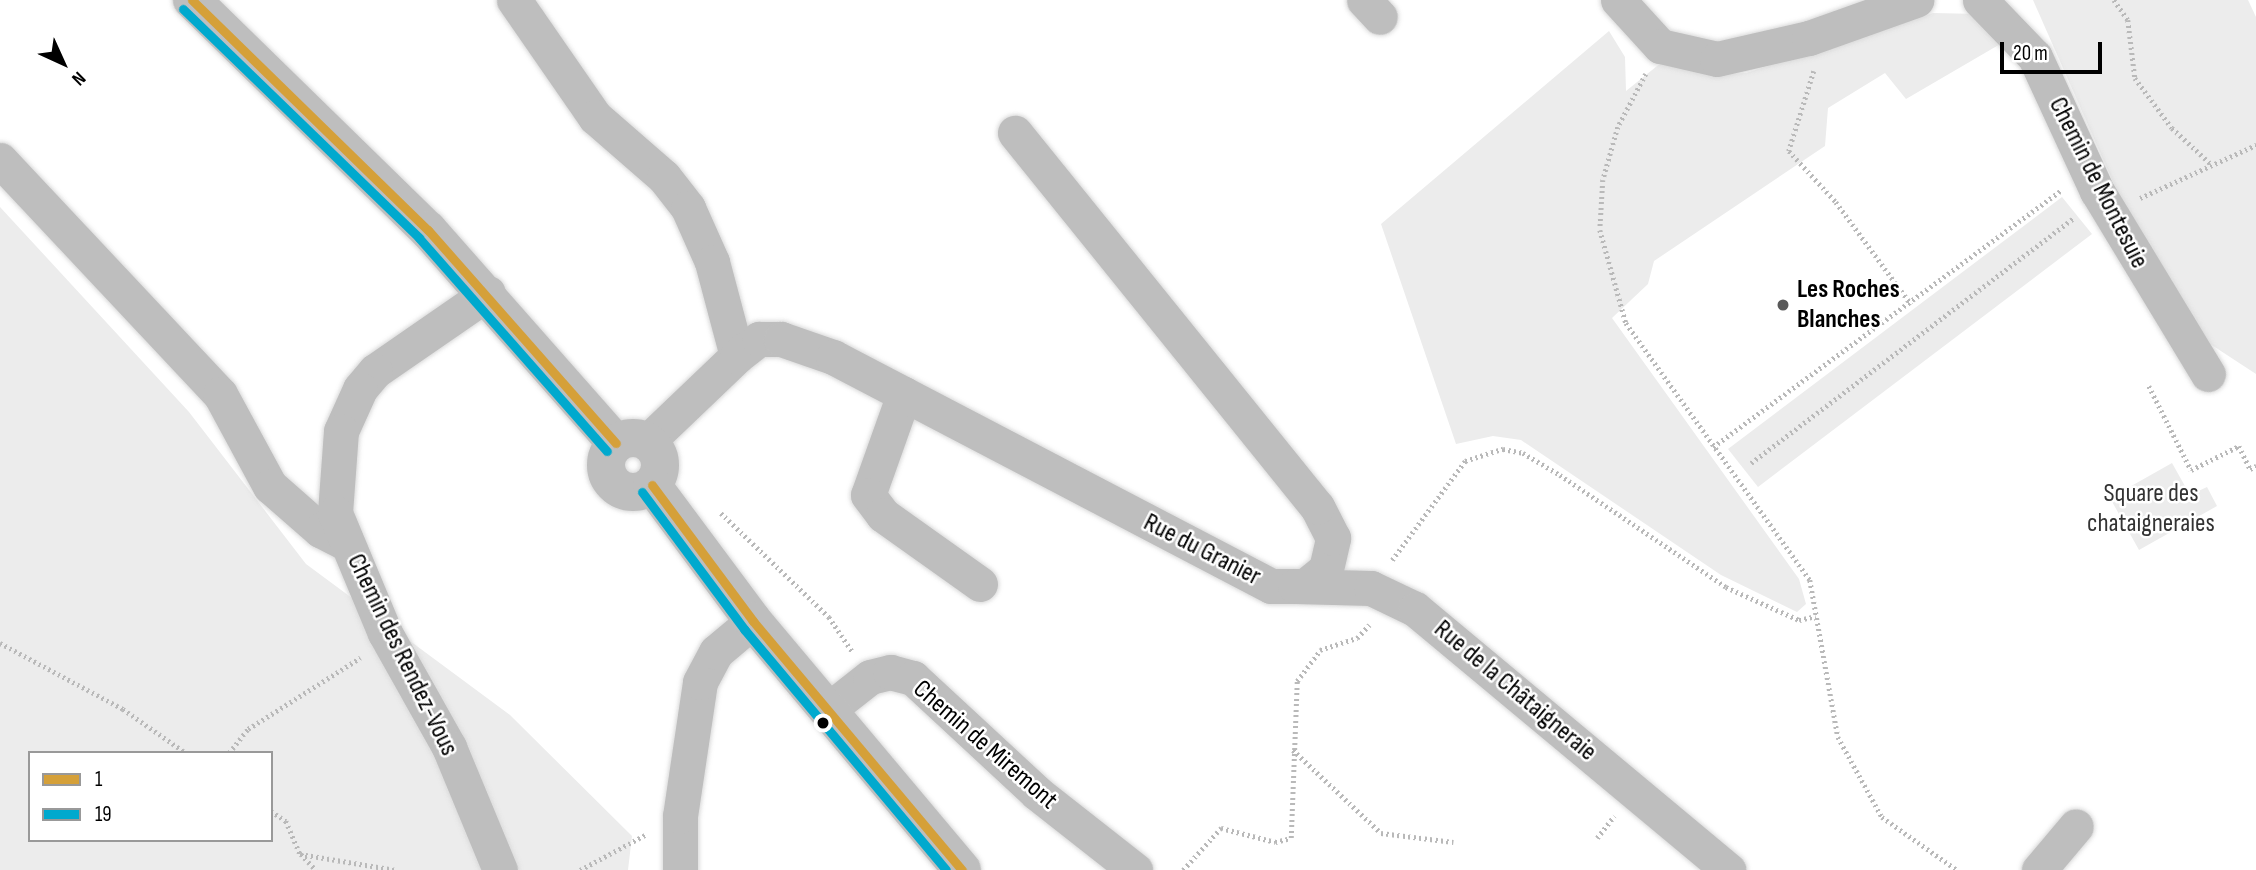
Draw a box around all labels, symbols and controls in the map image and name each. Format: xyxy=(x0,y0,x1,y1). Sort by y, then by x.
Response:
north arrow xyxy=(28,28,98,98)
scale bar xyxy=(2004,28,2106,72)
text: 20 m xyxy=(2013,41,2048,66)
text: N xyxy=(66,66,90,90)
street label: Chemin de Montesuie xyxy=(2042,92,2154,274)
place label: Les Roches Blanches xyxy=(1797,274,1900,336)
marker: Les Roches Blanches xyxy=(1775,297,1791,313)
park label: Square des chataigneraies xyxy=(2087,478,2215,540)
street label: Rue du Granier xyxy=(1138,507,1266,593)
street label: Chemin des Rendez-Vous xyxy=(340,549,464,761)
street label: Rue de la Châtaigneraie xyxy=(1427,614,1603,768)
street label: Chemin de Miremont xyxy=(906,674,1064,816)
unlabelled marker xyxy=(816,716,830,730)
legend xyxy=(28,751,273,842)
text: 1 xyxy=(95,767,102,792)
text: 19 xyxy=(95,802,112,827)

